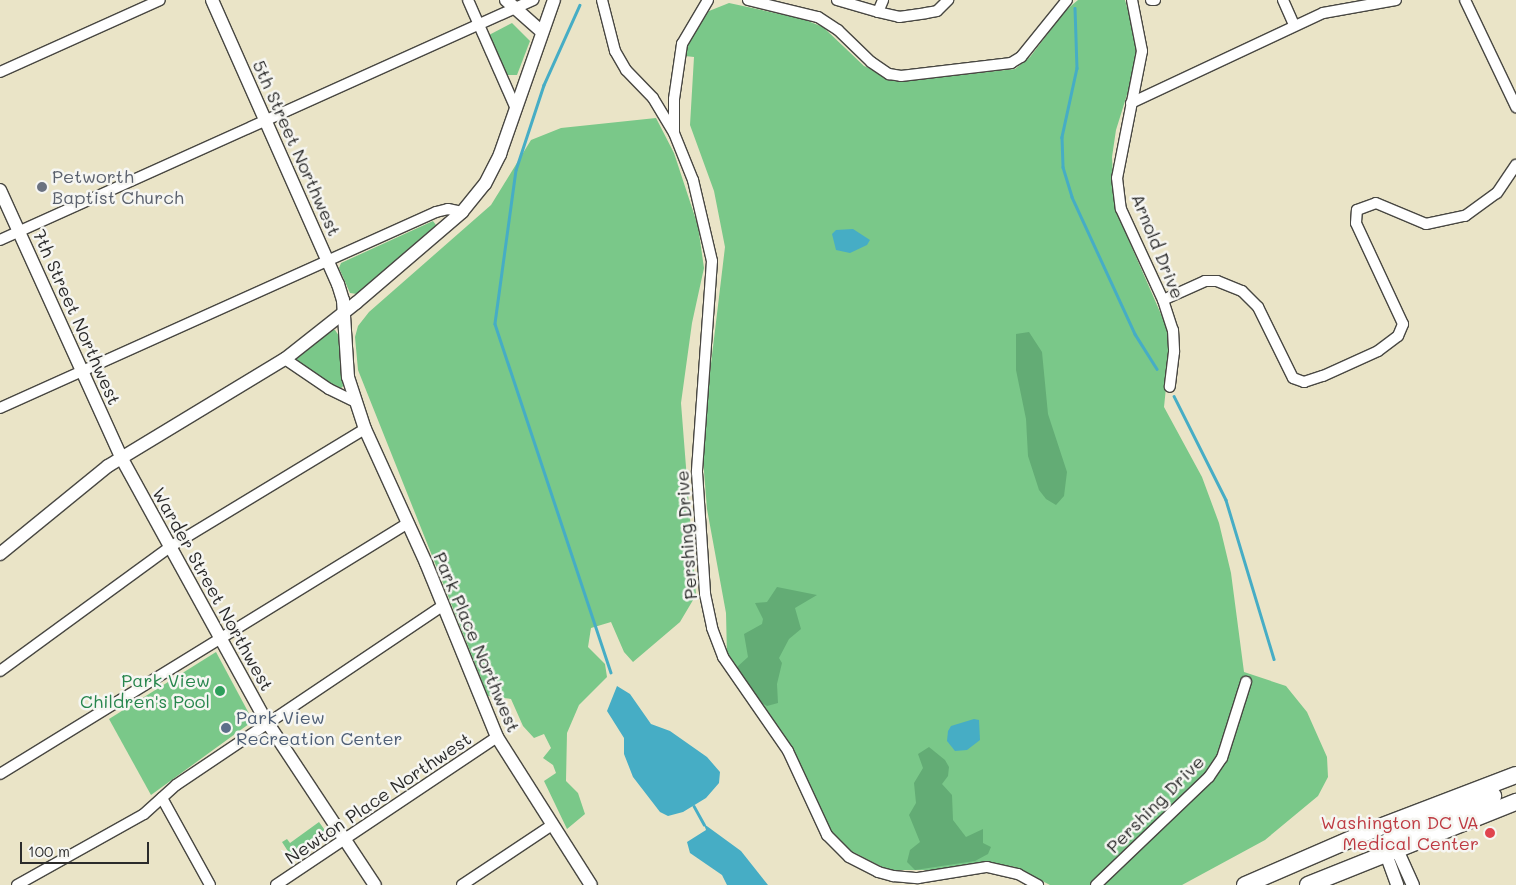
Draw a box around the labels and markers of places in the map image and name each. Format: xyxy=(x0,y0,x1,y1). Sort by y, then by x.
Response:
place label: Petworth Baptist Church xyxy=(52,166,184,208)
marker: Petworth Baptist Church xyxy=(36,181,48,193)
place label: Park View Children's Pool xyxy=(80,670,210,712)
marker: Park View Children's Pool xyxy=(214,685,226,697)
place label: Park View Recreation Center xyxy=(236,707,403,750)
marker: Park View Recreation Center xyxy=(220,722,232,734)
place label: Washington DC VA Medical Center xyxy=(1321,812,1479,854)
marker: Washington DC VA Medical Center xyxy=(1483,826,1497,840)

